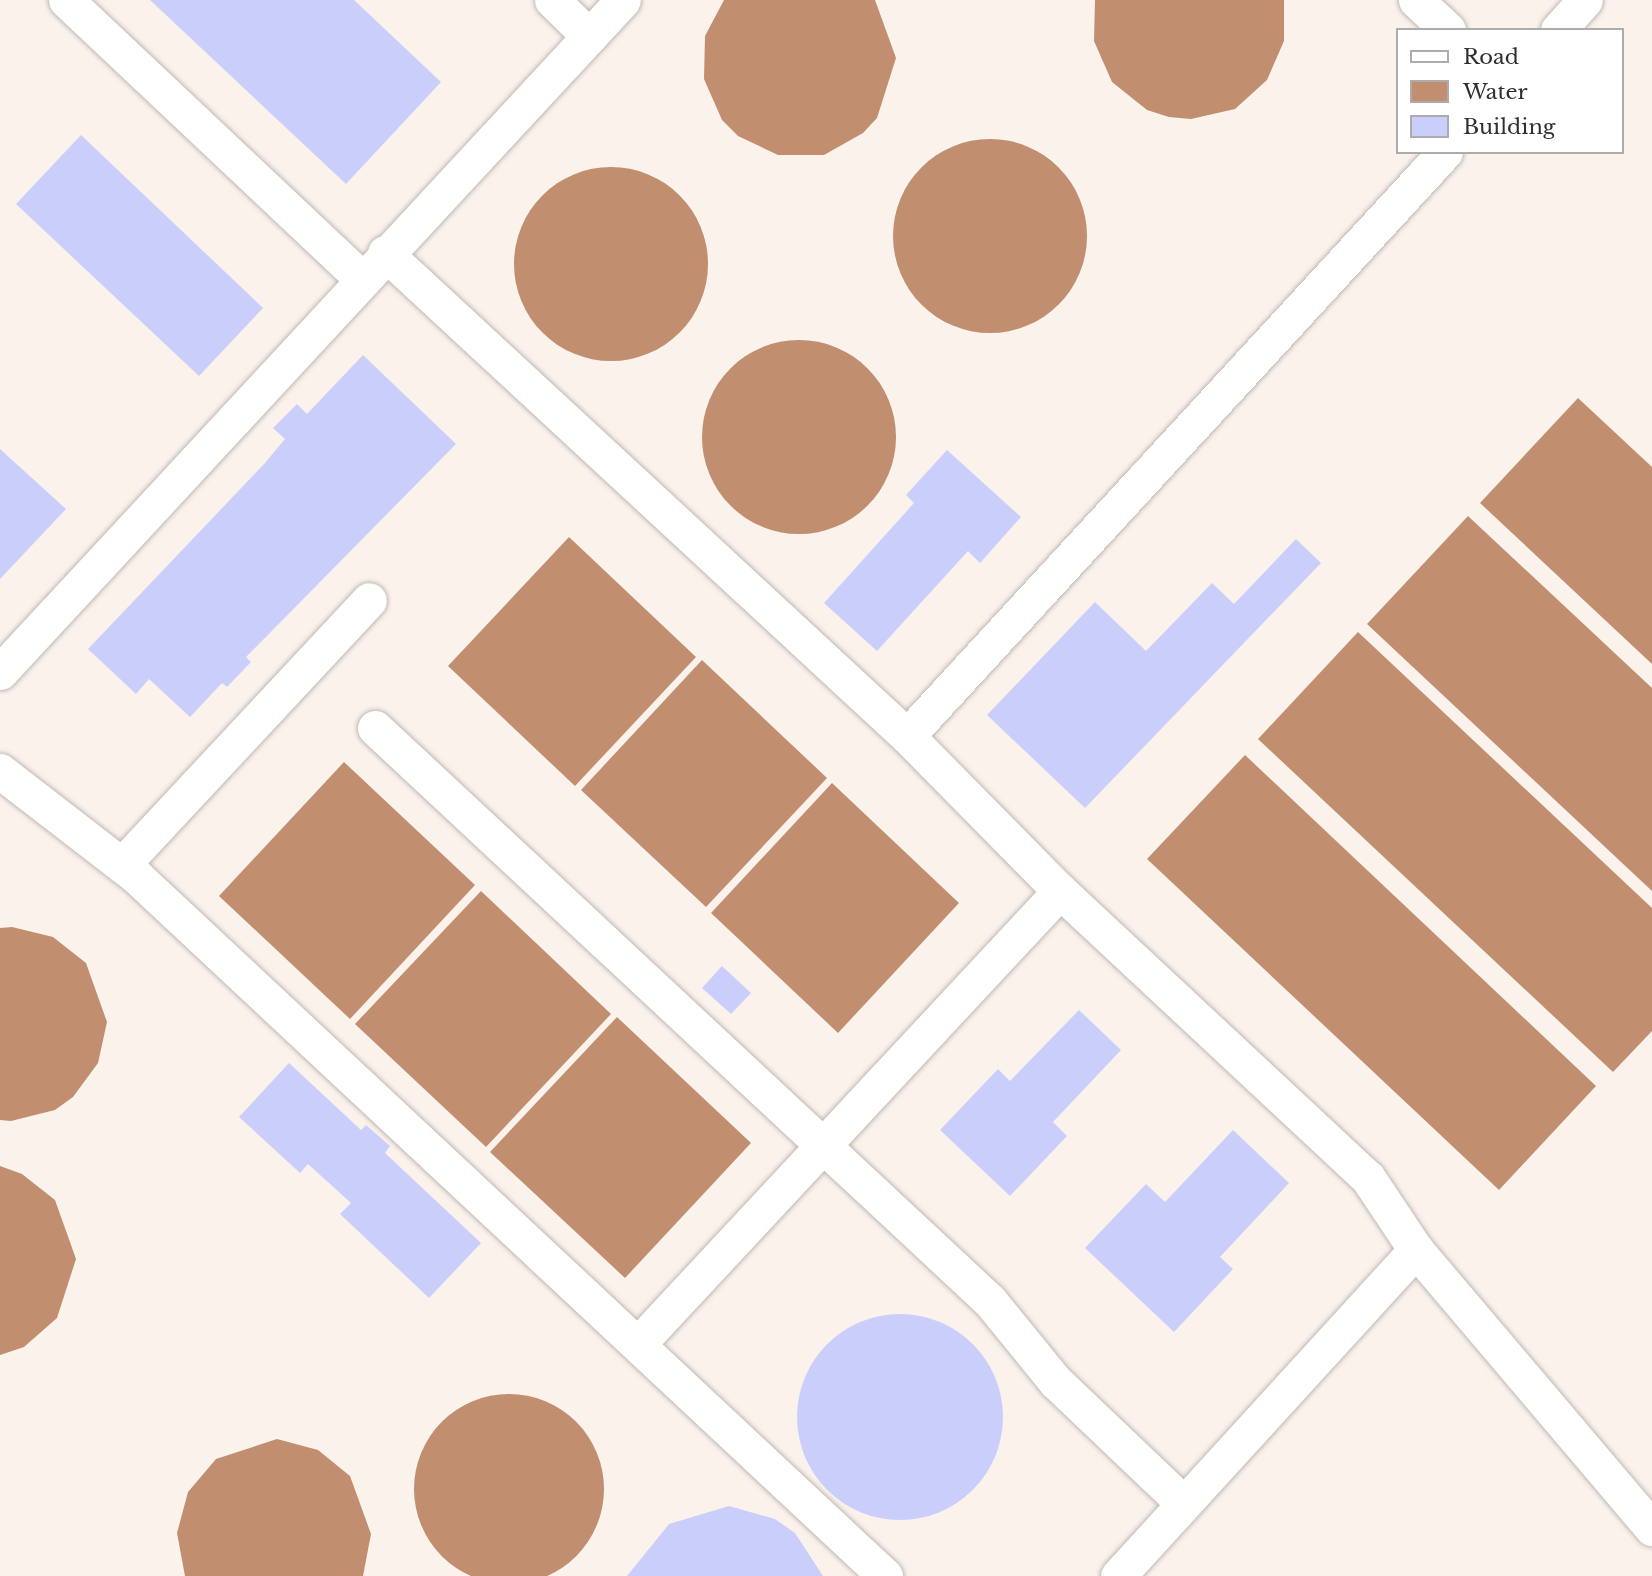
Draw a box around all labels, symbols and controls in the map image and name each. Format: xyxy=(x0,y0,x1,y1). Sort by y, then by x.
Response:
legend xyxy=(1396,28,1624,154)
text: Road xyxy=(1463,44,1519,70)
text: Water xyxy=(1463,79,1527,105)
text: Building xyxy=(1463,114,1555,140)

